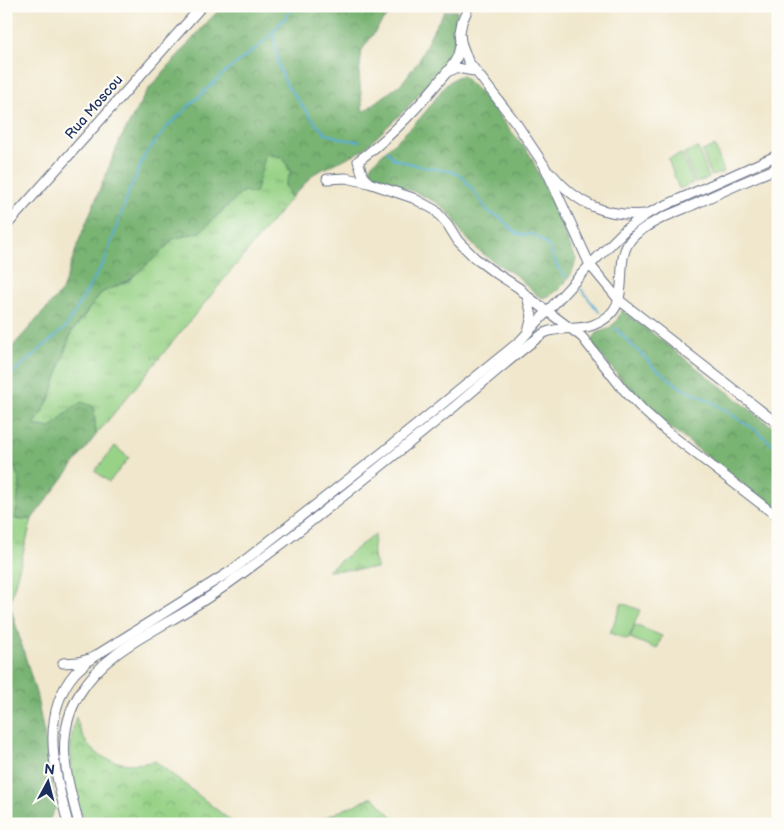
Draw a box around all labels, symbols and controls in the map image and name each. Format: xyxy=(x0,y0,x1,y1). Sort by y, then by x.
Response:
street label: Rua Moscou xyxy=(62,71,126,143)
north arrow xyxy=(22,758,72,808)
text: N xyxy=(43,761,56,779)

